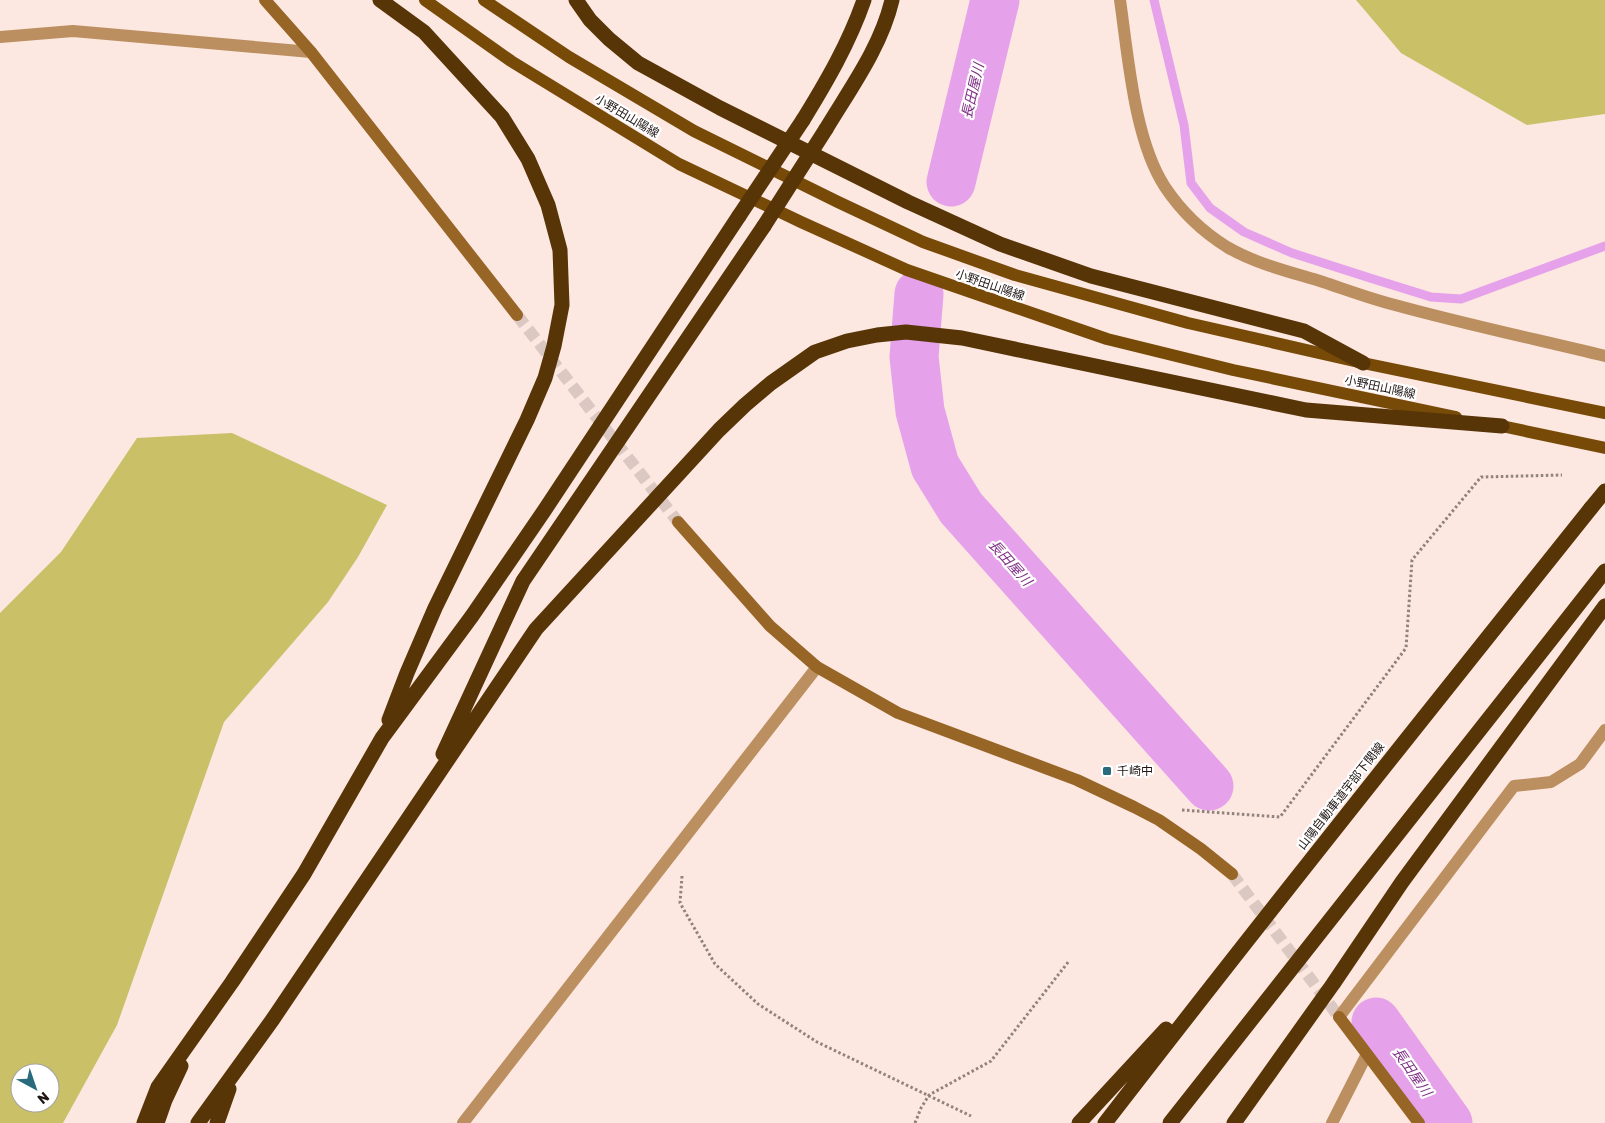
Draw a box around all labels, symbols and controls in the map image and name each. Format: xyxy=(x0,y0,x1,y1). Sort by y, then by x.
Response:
water label: 長田屋川 xyxy=(958,60,988,120)
street label: 小野田山陽線 xyxy=(593,91,661,141)
street label: 小野田山陽線 xyxy=(954,267,1026,303)
street label: 小野田山陽線 xyxy=(1343,373,1417,401)
water label: 長田屋川 xyxy=(985,537,1036,591)
street label: 山陽自動車道宇部下関線 xyxy=(1295,740,1387,852)
place label: 千崎中 xyxy=(1117,764,1153,778)
marker: 千崎中 xyxy=(1101,765,1113,777)
water label: 長田屋川 xyxy=(1389,1044,1436,1101)
north arrow xyxy=(10,1063,60,1113)
text: N xyxy=(34,1088,52,1107)

